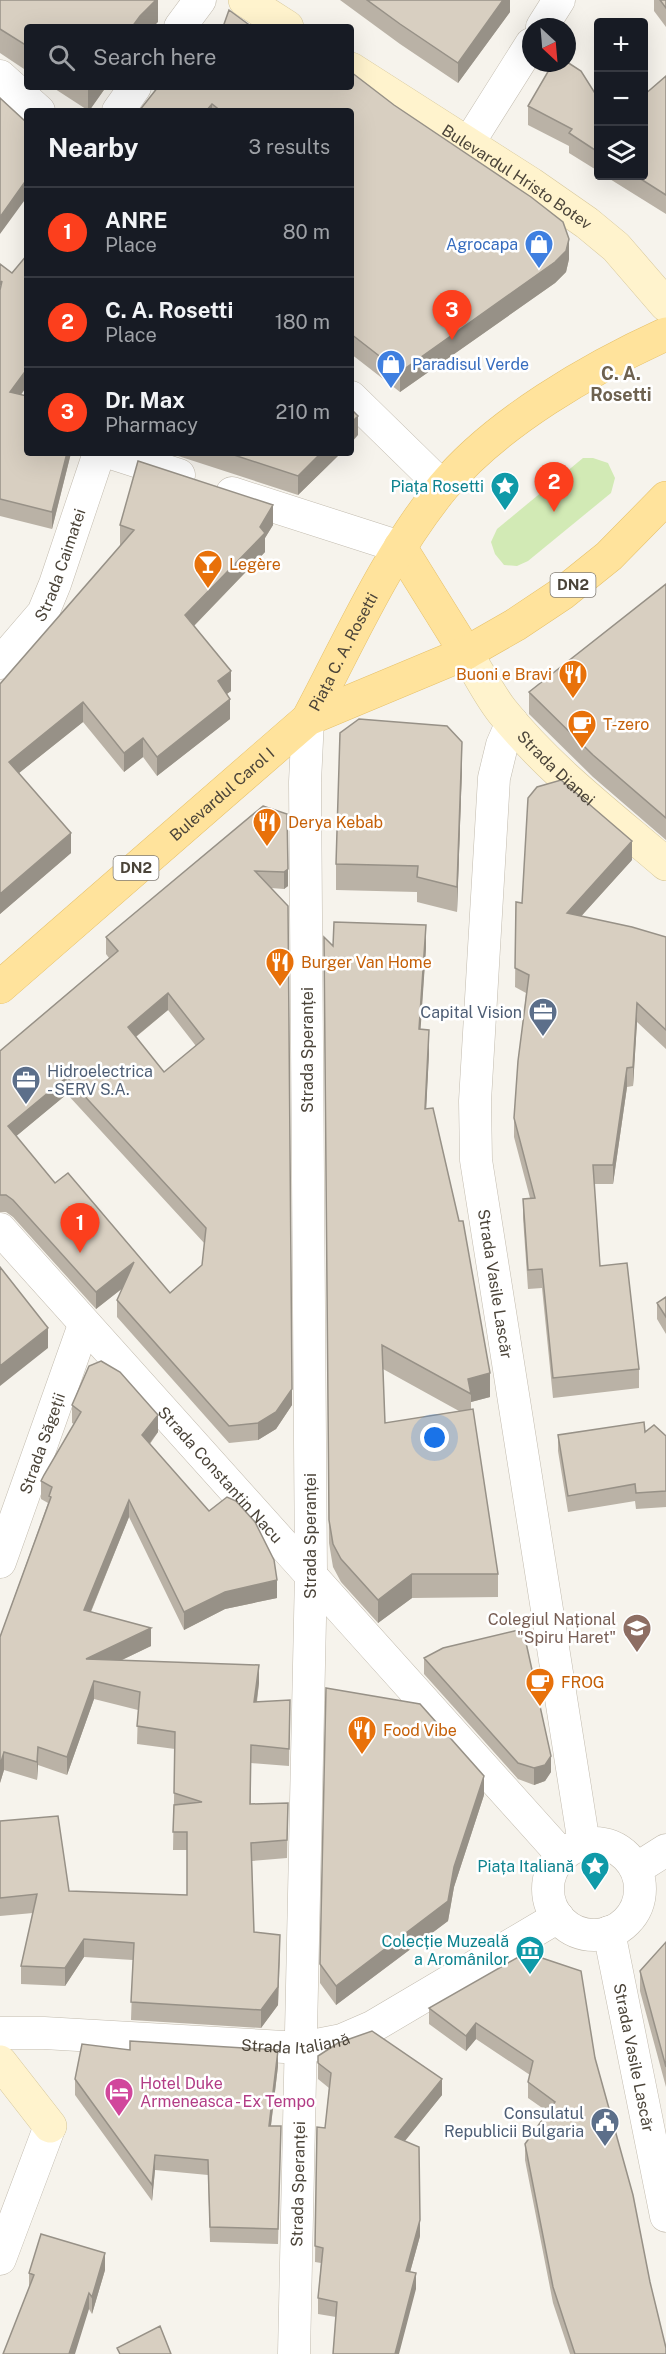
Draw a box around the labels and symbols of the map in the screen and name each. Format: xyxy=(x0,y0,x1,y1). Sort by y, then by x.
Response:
north arrow xyxy=(522,18,576,72)
street label: Bulevardul Hristo Botev xyxy=(438,121,596,233)
shop icon: Agrocapa xyxy=(523,228,555,270)
place label: Agrocapa xyxy=(446,235,518,254)
pin: 3 xyxy=(432,290,472,340)
shop icon: Paradisul Verde xyxy=(375,348,407,390)
place label: Paradisul Verde xyxy=(412,355,529,374)
district label: C. A. Rosetti xyxy=(590,363,652,405)
pin: 2 xyxy=(534,462,574,512)
place icon: Piața Rosetti xyxy=(489,470,521,512)
place label: Piața Rosetti xyxy=(390,477,484,496)
street label: Strada Caimatei xyxy=(31,506,90,626)
bar icon: Legère xyxy=(192,548,224,590)
place label: Legère xyxy=(229,555,281,574)
road number: DN2 xyxy=(550,573,596,597)
street label: Piața C. A. Rosetti xyxy=(305,589,382,714)
restaurant icon: Buoni e Bravi xyxy=(557,658,589,700)
place label: Buoni e Bravi xyxy=(456,665,552,684)
cafe icon: T-zero xyxy=(566,708,598,750)
place label: T-zero xyxy=(603,715,649,734)
street label: Strada Dianei xyxy=(513,727,599,810)
street label: Bulevardul Carol I xyxy=(166,744,278,845)
restaurant icon: Derya Kebab xyxy=(251,806,283,848)
place label: Derya Kebab xyxy=(288,813,383,832)
road number: DN2 xyxy=(114,856,158,880)
restaurant icon: Burger Van Home xyxy=(264,946,296,988)
place label: Burger Van Home xyxy=(301,953,432,972)
street label: Strada Speranței xyxy=(298,987,317,1113)
office icon: Capital Vision xyxy=(527,996,559,1038)
place label: Capital Vision xyxy=(420,1003,522,1022)
place label: Hidroelectrica - SERV S.A. xyxy=(47,1062,153,1099)
office icon: Hidroelectrica - SERV S.A. xyxy=(10,1064,42,1106)
pin: 1 xyxy=(60,1204,100,1253)
street label: Strada Vasile Lascăr xyxy=(474,1208,516,1360)
street label: Strada Săgeții xyxy=(16,1390,69,1497)
street label: Strada Constantin Nacu xyxy=(154,1403,286,1547)
your location xyxy=(420,1423,449,1452)
street label: Strada Speranței xyxy=(301,1473,320,1599)
place label: Colegiul Național "Spiru Haret" xyxy=(488,1610,616,1647)
school or university icon: Colegiul Național "Spiru Haret" xyxy=(621,1612,653,1654)
cafe icon: FROG xyxy=(524,1666,556,1708)
place label: FROG xyxy=(561,1673,605,1692)
restaurant icon: Food Vibe xyxy=(346,1714,378,1756)
place label: Food Vibe xyxy=(383,1721,457,1740)
place icon: Piața Italiană xyxy=(579,1850,611,1892)
place label: Piața Italiană xyxy=(477,1857,574,1876)
place label: Colecție Muzeală a Aromânilor xyxy=(382,1932,509,1969)
museum icon: Colecție Muzeală a Aromânilor xyxy=(514,1934,546,1976)
street label: Strada Vasile Lascăr xyxy=(609,1982,658,2134)
street label: Strada Italiană xyxy=(241,2029,353,2058)
place label: Hotel Duke Armeneasca - Ex Tempo xyxy=(140,2074,315,2111)
hotel icon: Hotel Duke Armeneasca - Ex Tempo xyxy=(103,2076,135,2118)
place label: Consulatul Republicii Bulgaria xyxy=(444,2104,584,2141)
public building icon: Consulatul Republicii Bulgaria xyxy=(589,2106,621,2148)
street label: Strada Speranței xyxy=(287,2121,309,2247)

